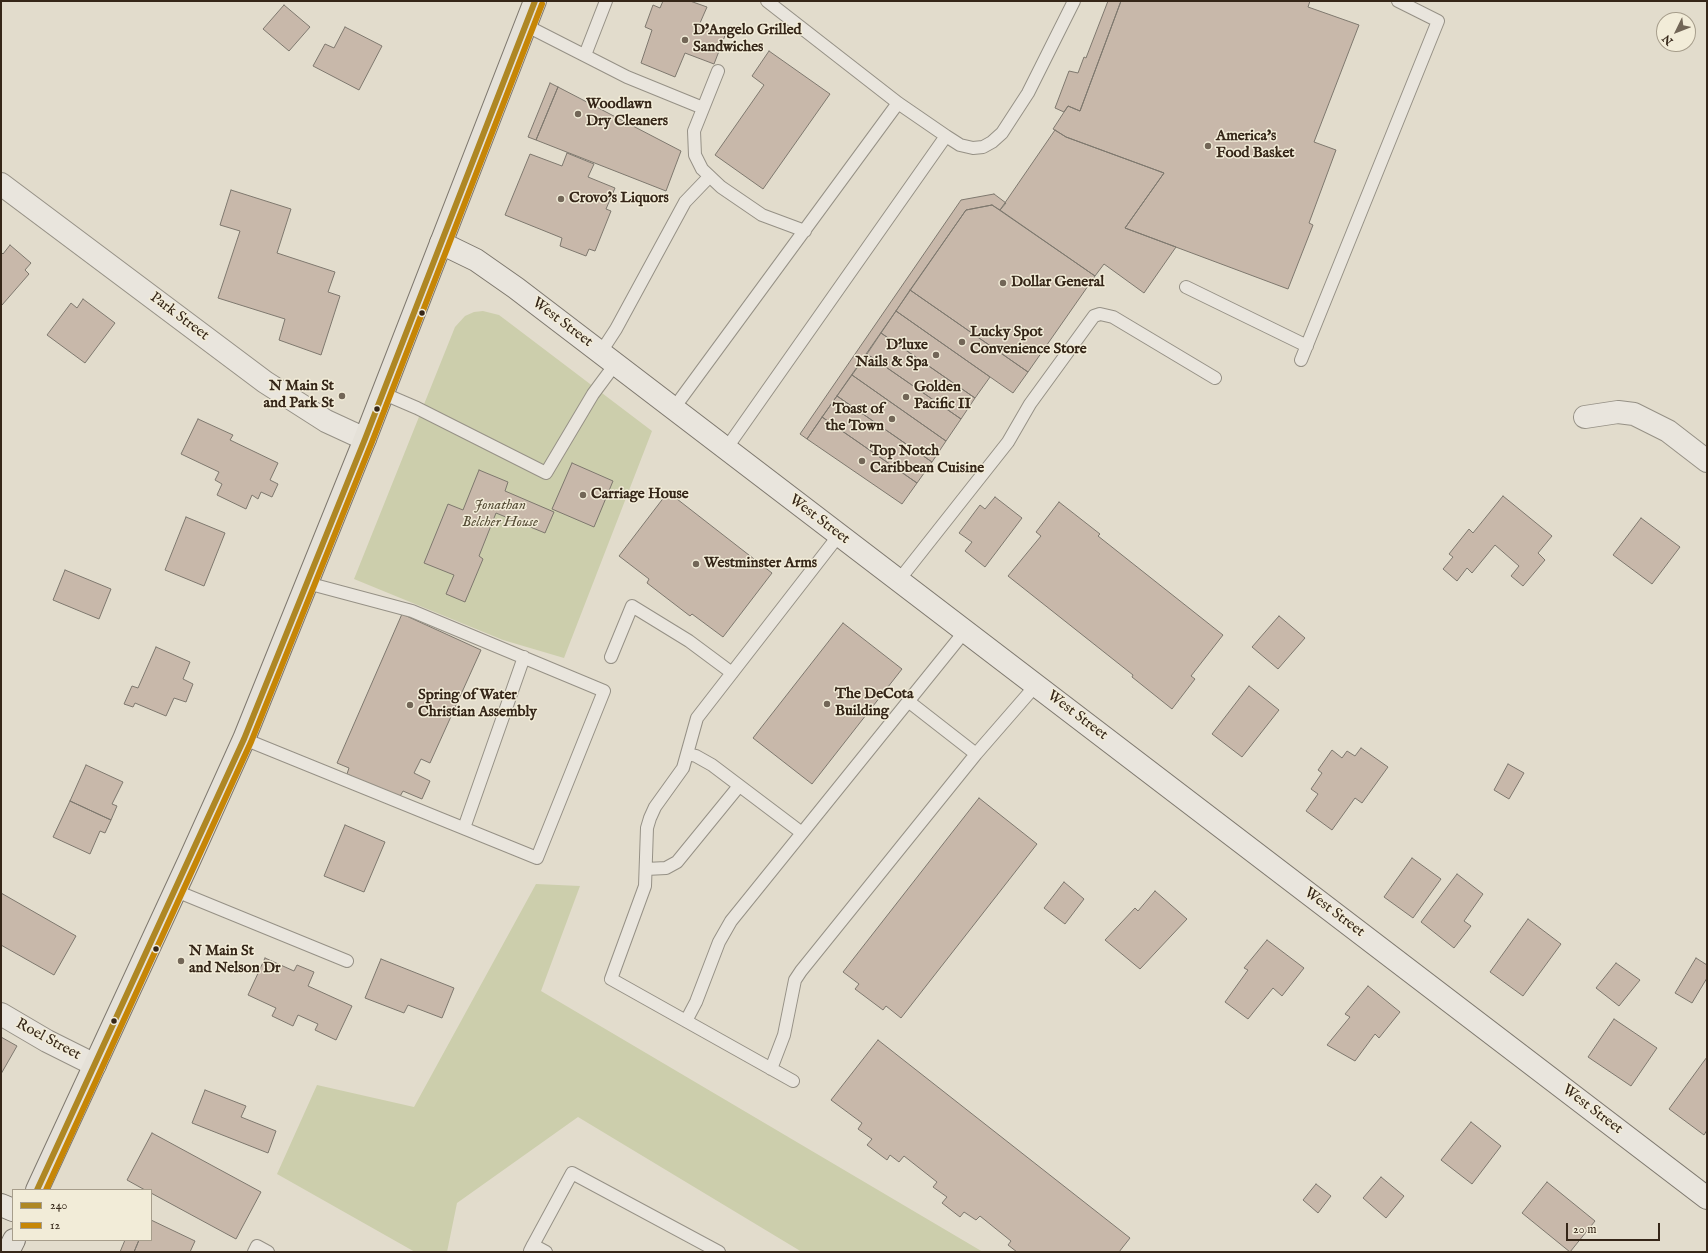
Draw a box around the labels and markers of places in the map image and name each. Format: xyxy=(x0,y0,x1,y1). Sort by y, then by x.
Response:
place label: D'Angelo Grilled Sandwiches xyxy=(693,22,802,57)
marker: D'Angelo Grilled Sandwiches xyxy=(680,35,690,45)
place label: Woodlawn Dry Cleaners xyxy=(586,96,668,131)
marker: Woodlawn Dry Cleaners xyxy=(573,109,583,119)
place label: America's Food Basket xyxy=(1216,128,1294,163)
marker: America's Food Basket xyxy=(1203,141,1213,151)
place label: Crovo's Liquors xyxy=(569,190,669,208)
marker: Crovo's Liquors xyxy=(556,194,566,204)
place label: Dollar General xyxy=(1011,274,1104,292)
marker: Dollar General xyxy=(998,278,1008,288)
unlabelled marker xyxy=(417,308,427,318)
place label: Lucky Spot Convenience Store xyxy=(970,324,1087,359)
place label: D'luxe Nails & Spa xyxy=(855,337,928,372)
marker: Lucky Spot Convenience Store xyxy=(957,337,967,347)
marker: D'luxe Nails & Spa xyxy=(931,350,941,360)
place label: N Main St and Park St xyxy=(264,378,334,413)
place label: Golden Pacific II xyxy=(914,379,971,414)
marker: N Main St and Park St xyxy=(337,391,347,401)
marker: Golden Pacific II xyxy=(901,392,911,402)
place label: Toast of the Town xyxy=(825,401,884,436)
unlabelled marker xyxy=(372,404,382,414)
marker: Toast of the Town xyxy=(887,414,897,424)
place label: Top Notch Caribbean Cuisine xyxy=(870,443,984,478)
marker: Top Notch Caribbean Cuisine xyxy=(857,456,867,466)
place label: Carriage House xyxy=(591,486,689,504)
marker: Carriage House xyxy=(578,490,588,500)
place label: Westminster Arms xyxy=(704,555,817,573)
marker: Westminster Arms xyxy=(691,559,701,569)
place label: The DeCota Building xyxy=(835,686,913,721)
place label: Spring of Water Christian Assembly xyxy=(418,687,537,722)
marker: The DeCota Building xyxy=(822,699,832,709)
marker: Spring of Water Christian Assembly xyxy=(405,700,415,710)
place label: N Main St and Nelson Dr xyxy=(189,943,280,978)
unlabelled marker xyxy=(151,944,161,954)
marker: N Main St and Nelson Dr xyxy=(176,956,186,966)
unlabelled marker xyxy=(109,1016,119,1026)

